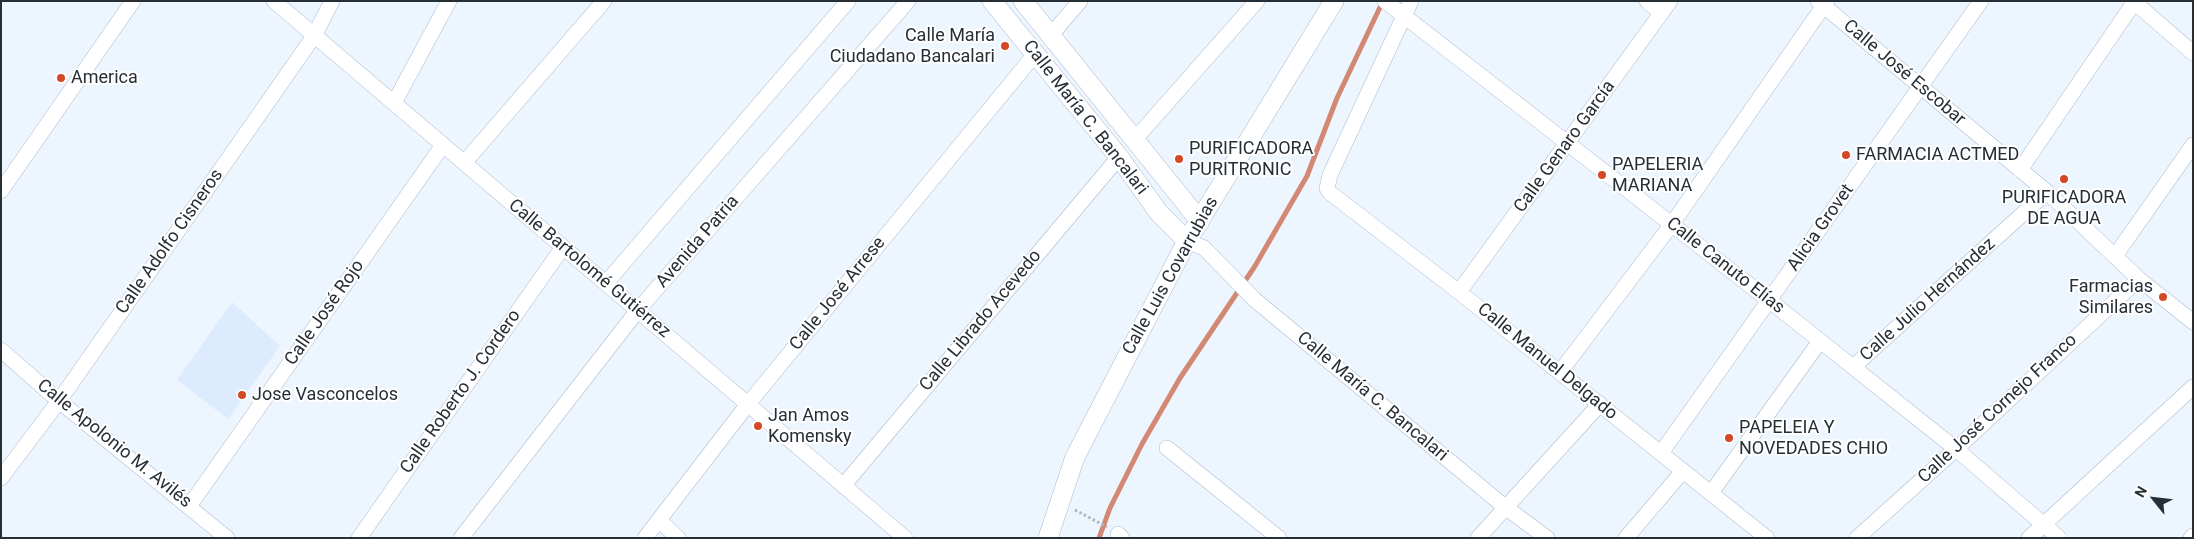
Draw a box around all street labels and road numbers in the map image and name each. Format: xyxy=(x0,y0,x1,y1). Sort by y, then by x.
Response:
street label: Calle José Escobar xyxy=(1838,16,1970,130)
street label: Calle María C. Bancalari xyxy=(1018,36,1152,200)
street label: Calle Genaro García xyxy=(1510,77,1620,217)
street label: Calle Adolfo Cisneros xyxy=(112,165,228,319)
street label: Alicia Grovet xyxy=(1783,180,1859,276)
street label: Avenida Patria xyxy=(652,191,744,293)
street label: Calle Luis Covarrubias xyxy=(1119,193,1223,359)
street label: Calle Bartolomé Gutiérrez xyxy=(504,195,674,343)
street label: Calle Canuto Elías xyxy=(1662,213,1788,319)
street label: Calle José Arrese xyxy=(786,233,890,355)
street label: Calle Julio Hernández xyxy=(1856,234,2000,366)
street label: Calle Librado Acevedo xyxy=(916,246,1046,396)
street label: Calle José Rojo xyxy=(281,256,369,370)
street label: Calle Manuel Delgado xyxy=(1473,299,1621,425)
street label: Calle Roberto J. Cordero xyxy=(396,306,526,478)
street label: Calle María C. Bancalari xyxy=(1292,328,1452,466)
street label: Calle José Cornejo Franco xyxy=(1914,330,2082,488)
street label: Calle Apolonio M. Avilés xyxy=(32,375,196,513)

